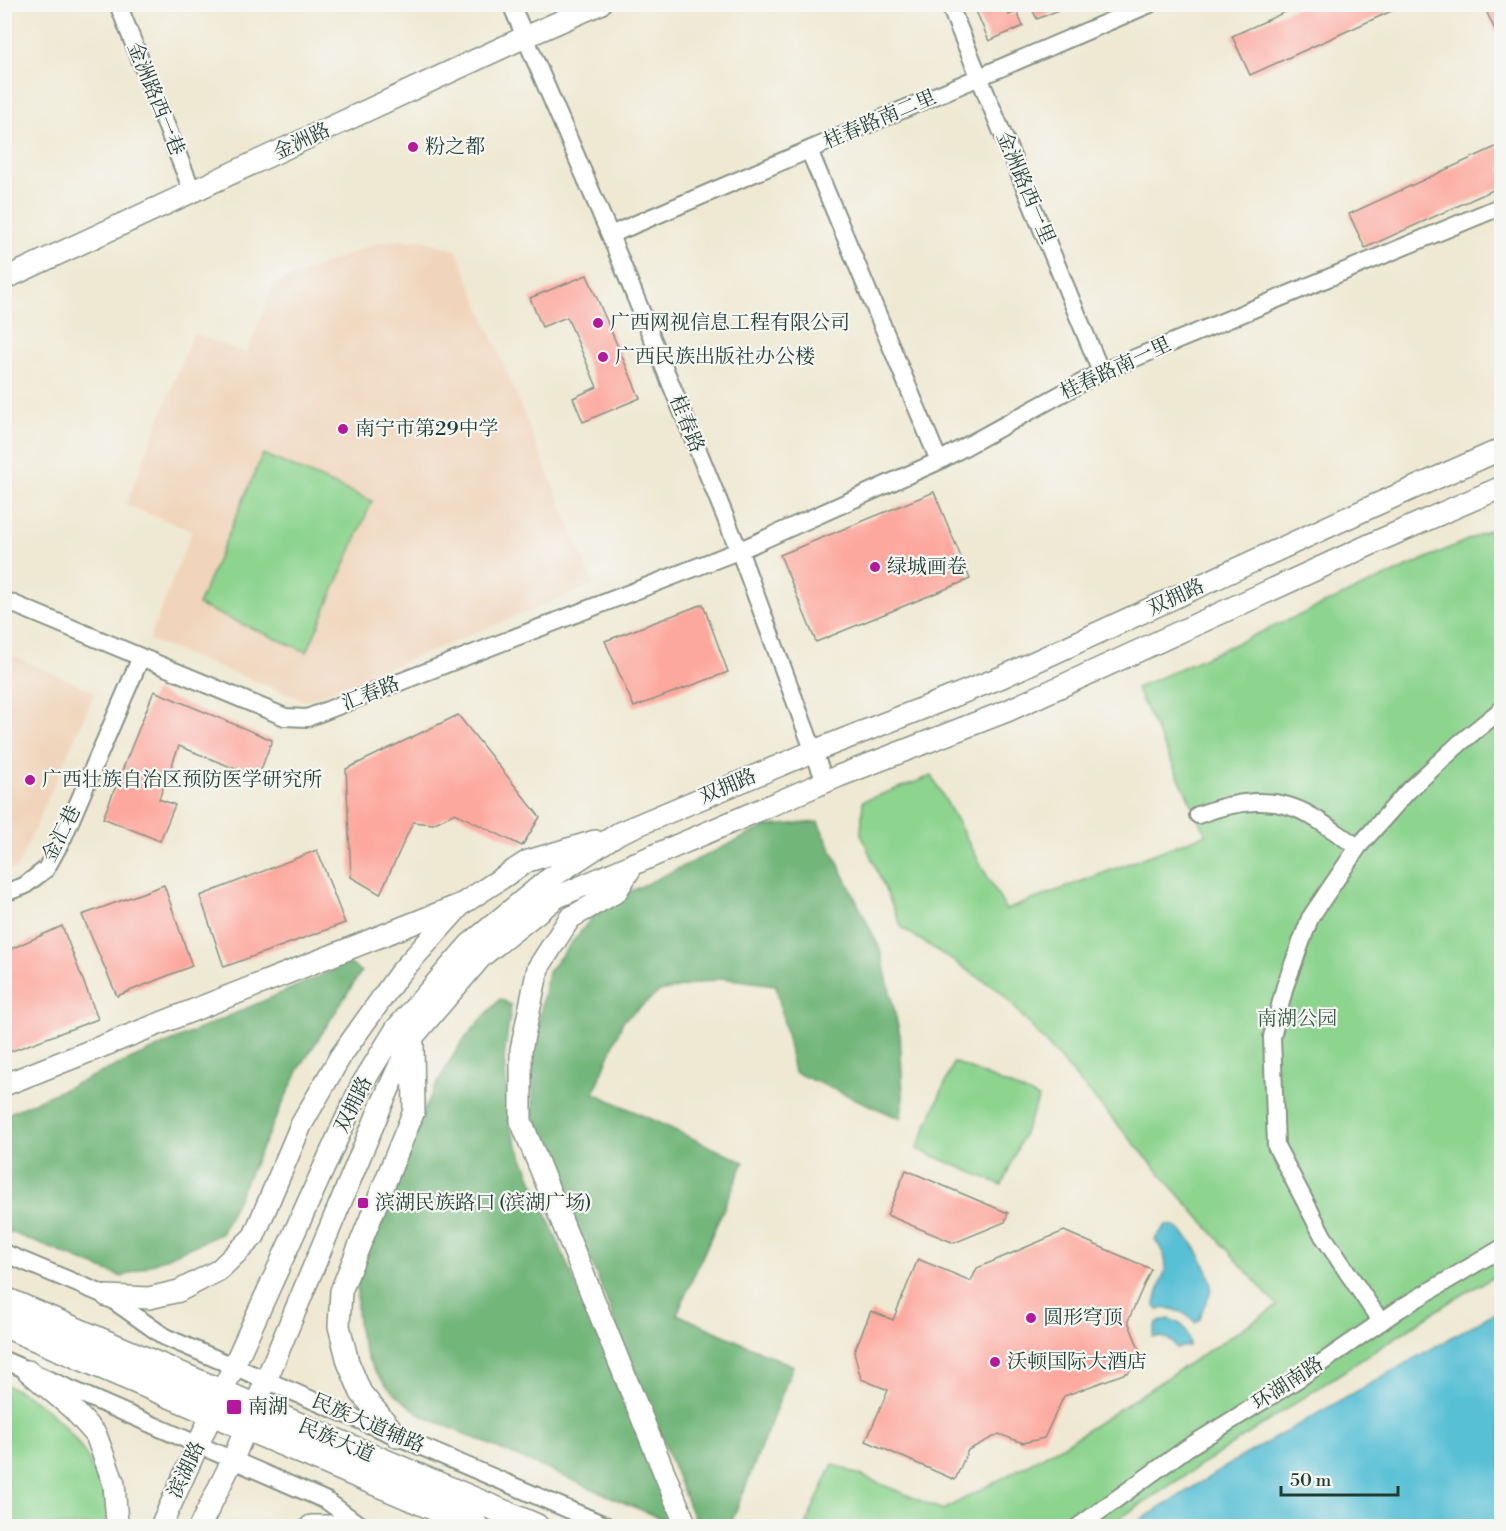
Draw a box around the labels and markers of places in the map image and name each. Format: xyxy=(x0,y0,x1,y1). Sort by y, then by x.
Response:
place label: 粉之都 xyxy=(425,135,485,160)
marker: 粉之都 xyxy=(406,140,420,154)
place label: 广西网视信息工程有限公司 xyxy=(610,311,850,336)
marker: 广西网视信息工程有限公司 xyxy=(591,316,605,330)
place label: 广西民族出版社办公楼 xyxy=(615,345,815,370)
marker: 广西民族出版社办公楼 xyxy=(596,350,610,364)
place label: 南宁市第29中学 xyxy=(355,417,499,442)
marker: 南宁市第29中学 xyxy=(336,422,350,436)
place label: 绿城画卷 xyxy=(887,555,967,580)
marker: 绿城画卷 xyxy=(868,560,882,574)
place label: 广西壮族自治区预防医学研究所 xyxy=(42,768,322,793)
marker: 广西壮族自治区预防医学研究所 xyxy=(23,773,37,787)
place label: 滨湖民族路口 (滨湖广场) xyxy=(375,1191,591,1216)
marker: 滨湖民族路口 (滨湖广场) xyxy=(356,1196,370,1210)
place label: 圆形穹顶 xyxy=(1043,1306,1123,1331)
marker: 圆形穹顶 xyxy=(1024,1311,1038,1325)
place label: 沃顿国际大酒店 xyxy=(1007,1350,1147,1375)
marker: 沃顿国际大酒店 xyxy=(988,1355,1002,1369)
place label: 南湖 xyxy=(248,1395,288,1420)
marker: 南湖 xyxy=(225,1398,243,1416)

